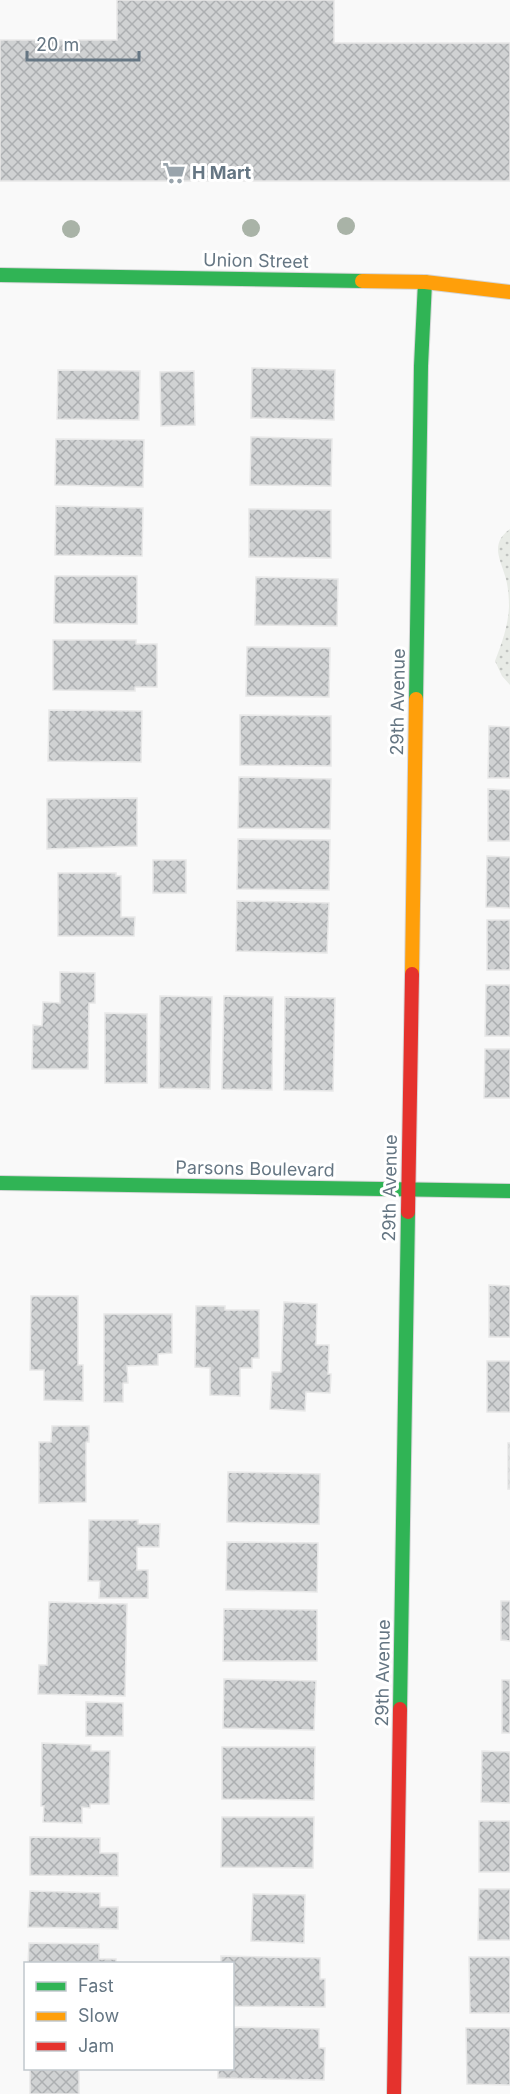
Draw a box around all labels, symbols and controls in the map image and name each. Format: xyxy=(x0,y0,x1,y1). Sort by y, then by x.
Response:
scale bar xyxy=(27,24,140,62)
text: 20 m xyxy=(36,34,79,55)
supermarket icon: H Mart xyxy=(161,160,187,186)
place label: H Mart xyxy=(192,162,252,183)
street label: Union Street xyxy=(203,249,309,272)
street label: 29th Avenue xyxy=(386,648,409,756)
street label: 29th Avenue xyxy=(378,1134,401,1242)
street label: Parsons Boulevard xyxy=(175,1157,335,1180)
street label: 29th Avenue xyxy=(371,1619,394,1727)
legend xyxy=(24,1962,234,2070)
text: Fast xyxy=(78,1975,114,1996)
text: Slow xyxy=(78,2005,119,2026)
text: Jam xyxy=(78,2035,114,2056)

